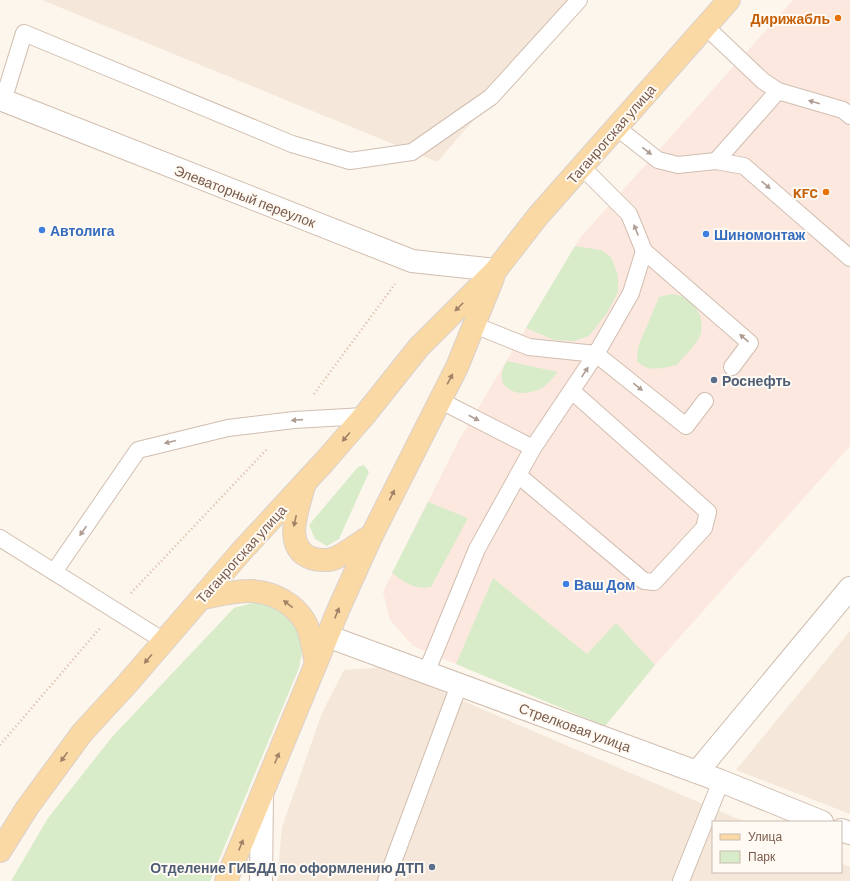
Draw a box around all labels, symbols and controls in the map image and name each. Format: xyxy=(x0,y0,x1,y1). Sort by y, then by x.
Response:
place label: Дирижабль xyxy=(751,10,830,27)
marker: Дирижабль xyxy=(833,13,843,23)
street label: Таганрогская улица xyxy=(563,81,659,187)
one-way arrow xyxy=(808,98,821,104)
one-way arrow xyxy=(642,147,653,155)
street label: Элеваторный переулок xyxy=(172,161,319,231)
one-way arrow xyxy=(761,180,771,189)
place label: KFC xyxy=(793,184,818,201)
marker: KFC xyxy=(821,187,831,197)
place label: Автолига xyxy=(50,222,115,239)
one-way arrow xyxy=(632,224,638,236)
marker: Автолига xyxy=(37,225,47,235)
place label: Шиномонтаж xyxy=(714,226,806,243)
marker: Шиномонтаж xyxy=(701,229,711,239)
one-way arrow xyxy=(454,302,464,312)
one-way arrow xyxy=(739,333,749,342)
one-way arrow xyxy=(581,366,588,378)
place label: Роснефть xyxy=(722,372,791,389)
one-way arrow xyxy=(447,373,454,385)
marker: Роснефть xyxy=(709,375,719,385)
one-way arrow xyxy=(632,383,643,392)
one-way arrow xyxy=(468,415,480,421)
one-way arrow xyxy=(291,417,303,423)
one-way arrow xyxy=(341,432,350,442)
one-way arrow xyxy=(163,440,176,446)
one-way arrow xyxy=(389,490,395,501)
street label: Таганрогская улица xyxy=(192,501,290,607)
one-way arrow xyxy=(292,515,298,527)
one-way arrow xyxy=(79,525,87,536)
place label: Ваш Дом xyxy=(574,576,635,593)
marker: Ваш Дом xyxy=(561,579,571,589)
one-way arrow xyxy=(282,599,293,608)
one-way arrow xyxy=(333,607,340,619)
one-way arrow xyxy=(144,654,153,664)
street label: Стрелковая улица xyxy=(517,699,633,755)
one-way arrow xyxy=(60,752,68,763)
one-way arrow xyxy=(274,752,280,763)
legend xyxy=(712,821,842,873)
text: Улица xyxy=(748,829,782,844)
one-way arrow xyxy=(238,839,244,850)
text: Парк xyxy=(748,849,776,864)
place label: Отделение ГИБДД по оформлению ДТП xyxy=(150,859,424,876)
marker: Отделение ГИБДД по оформлению ДТП xyxy=(427,862,437,872)

